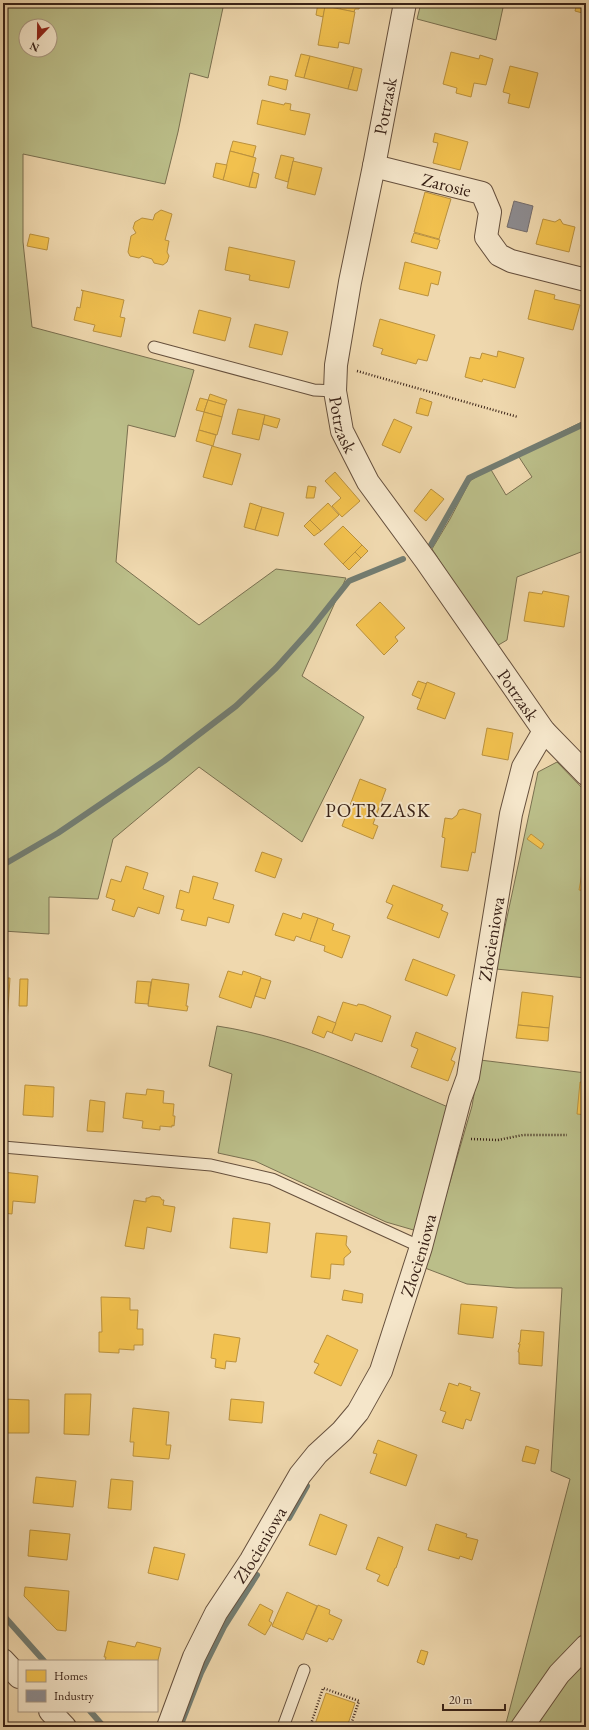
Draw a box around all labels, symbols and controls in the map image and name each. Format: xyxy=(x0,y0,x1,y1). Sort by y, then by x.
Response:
north arrow xyxy=(18,18,58,58)
text: N xyxy=(27,39,41,55)
street label: Potrzask xyxy=(368,75,402,137)
street label: Zarosie xyxy=(420,167,474,201)
street label: Potrzask xyxy=(325,394,363,457)
street label: Potrzask xyxy=(493,664,545,725)
district label: POTRZASK xyxy=(325,798,431,823)
street label: Złocieniowa xyxy=(472,894,509,983)
street label: Złocieniowa xyxy=(394,1210,441,1299)
street label: Złocieniowa xyxy=(228,1501,292,1587)
legend xyxy=(18,1660,158,1712)
text: Homes xyxy=(54,1668,88,1684)
scale bar xyxy=(443,1686,505,1712)
text: Industry xyxy=(54,1688,94,1704)
text: 20 m xyxy=(449,1692,473,1708)

